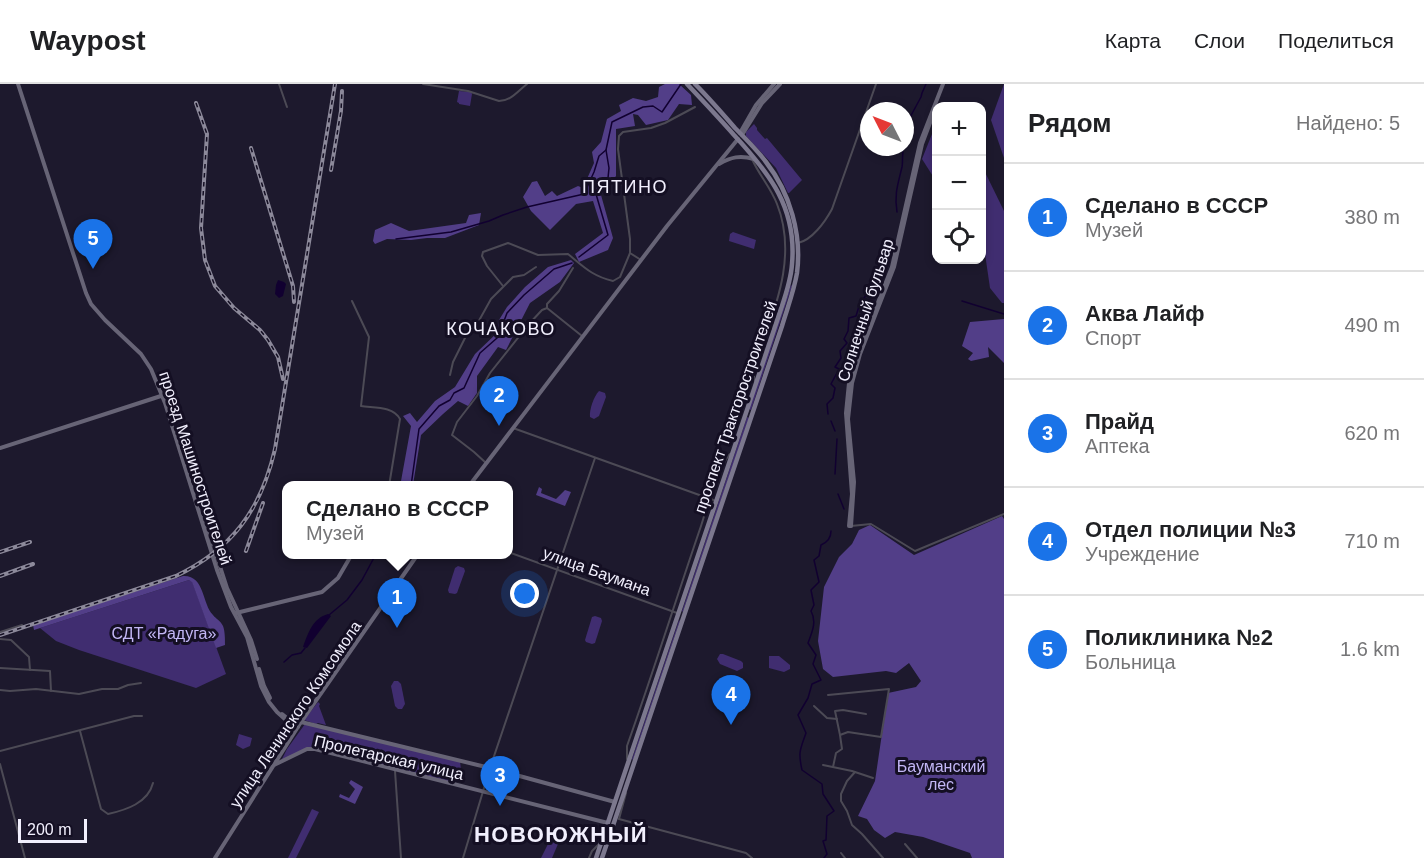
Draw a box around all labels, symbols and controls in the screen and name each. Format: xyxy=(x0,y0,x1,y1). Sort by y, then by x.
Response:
text: Waypost xyxy=(30,25,146,56)
text: Карта xyxy=(1105,29,1161,52)
text: Слои xyxy=(1194,29,1245,52)
text: Поделиться xyxy=(1278,29,1394,52)
north arrow xyxy=(860,102,914,156)
map controls xyxy=(932,102,986,264)
button: + xyxy=(932,102,986,156)
text: Рядом xyxy=(1028,108,1111,138)
text: Найдено: 5 xyxy=(1296,112,1400,134)
button: − xyxy=(932,156,986,210)
district label: ПЯТИНО xyxy=(582,177,668,197)
text: Сделано в СССР xyxy=(1085,193,1268,218)
text: 1 xyxy=(1042,206,1053,228)
text: 380 m xyxy=(1344,206,1400,228)
button: locate xyxy=(932,210,986,264)
text: Музей xyxy=(1085,219,1143,241)
pin: 5 xyxy=(74,220,112,269)
street label: Солнечный бульвар xyxy=(834,237,897,384)
street label: проспект Тракторостроителей xyxy=(691,299,780,516)
text: Аква Лайф xyxy=(1085,301,1204,326)
text: 2 xyxy=(1042,314,1053,336)
text: 490 m xyxy=(1344,314,1400,336)
district label: КОЧАКОВО xyxy=(446,319,556,339)
text: Спорт xyxy=(1085,327,1141,349)
street label: проезд Машиностроителей xyxy=(156,369,235,567)
pin: 2 xyxy=(480,376,518,426)
text: Прайд xyxy=(1085,409,1154,434)
text: 3 xyxy=(1042,422,1053,444)
text: 620 m xyxy=(1344,422,1400,444)
text: Аптека xyxy=(1085,435,1150,457)
popup xyxy=(282,481,513,559)
text: Сделано в СССР xyxy=(306,496,489,521)
text: Отдел полиции №3 xyxy=(1085,517,1296,542)
text: Музей xyxy=(306,522,364,544)
text: 4 xyxy=(1042,530,1053,552)
text: 710 m xyxy=(1344,530,1400,552)
text: Учреждение xyxy=(1085,543,1200,565)
street label: улица Баумана xyxy=(541,544,653,599)
pin: 1 xyxy=(378,578,416,628)
your location xyxy=(510,579,539,608)
street label: улица Ленинского Комсомола xyxy=(226,618,364,811)
park label: СДТ «Радуга» xyxy=(112,625,217,642)
text: Поликлиника №2 xyxy=(1085,625,1273,650)
text: 5 xyxy=(1042,638,1053,660)
text: 1.6 km xyxy=(1340,638,1400,660)
text: Больница xyxy=(1085,651,1176,673)
pin: 4 xyxy=(712,676,750,725)
street label: Пролетарская улица xyxy=(312,732,465,783)
pin: 3 xyxy=(480,756,520,806)
park label: Бауманский лес xyxy=(897,758,985,793)
scale bar xyxy=(18,816,87,844)
text: 200 m xyxy=(27,821,71,838)
district label: НОВОЮЖНЫЙ xyxy=(474,822,648,847)

